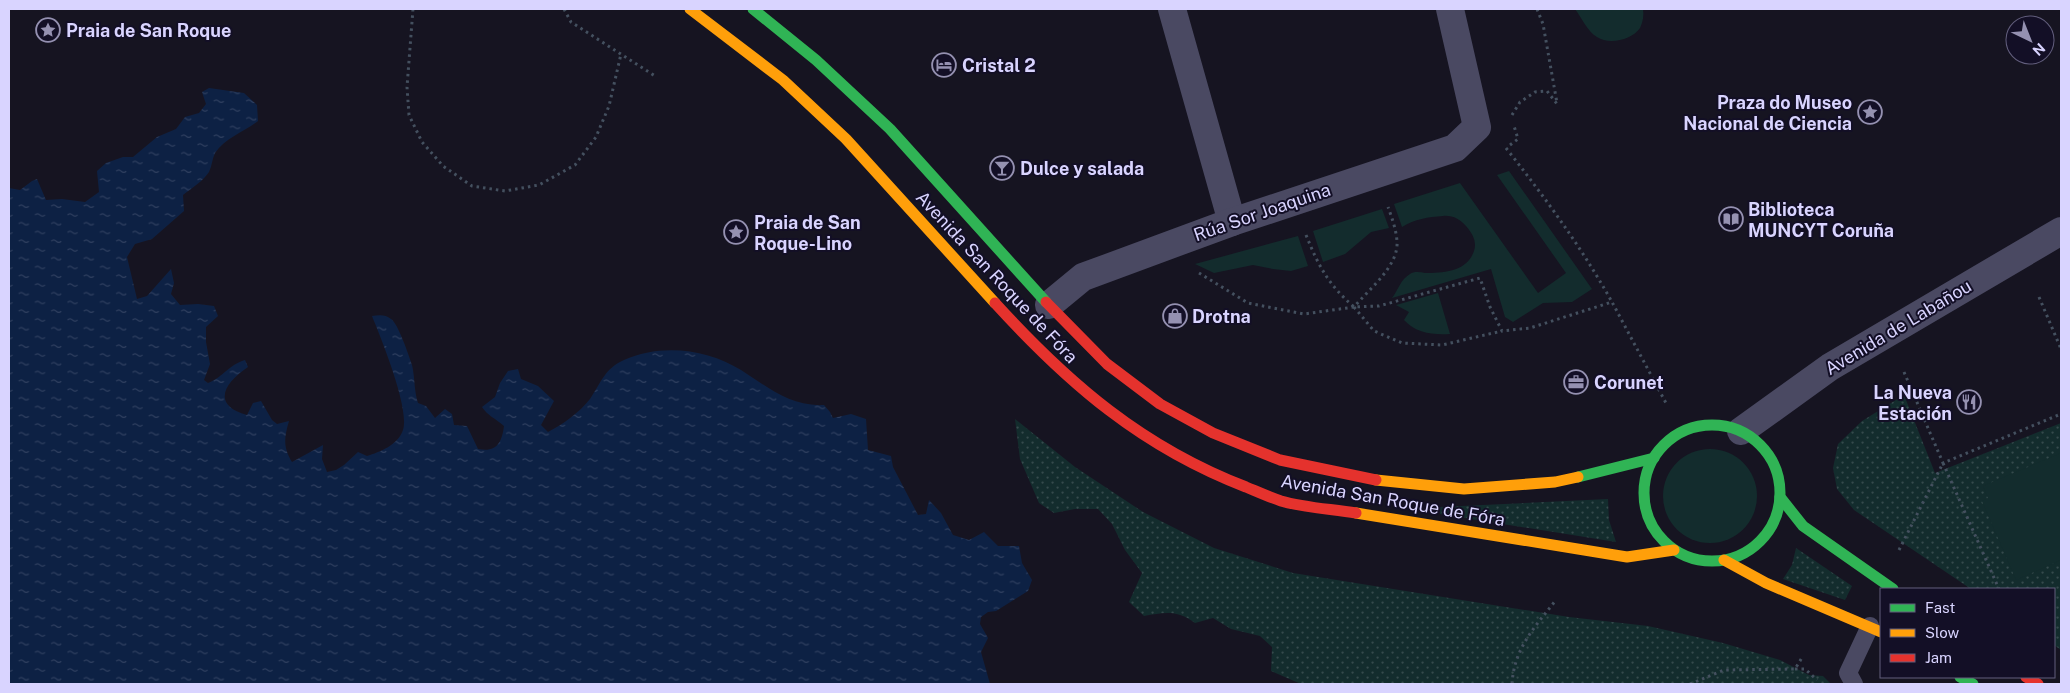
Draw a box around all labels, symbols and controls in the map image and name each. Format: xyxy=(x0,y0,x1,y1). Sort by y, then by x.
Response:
north arrow xyxy=(2005,15,2055,65)
place icon: Praia de San Roque xyxy=(35,17,61,43)
place label: Praia de San Roque xyxy=(66,20,231,41)
text: N xyxy=(2029,40,2048,59)
hotel icon: Cristal 2 xyxy=(931,52,957,78)
place label: Cristal 2 xyxy=(962,55,1036,76)
place label: Praza do Museo Nacional de Ciencia xyxy=(1683,92,1852,134)
place icon: Praza do Museo Nacional de Ciencia xyxy=(1857,99,1883,125)
bar icon: Dulce y salada xyxy=(989,155,1015,181)
place label: Dulce y salada xyxy=(1020,158,1144,179)
street label: Rúa Sor Joaquina xyxy=(1191,179,1333,245)
street label: Avenida San Roque de Fóra xyxy=(912,187,1082,367)
place label: Biblioteca MUNCYT Coruña xyxy=(1748,199,1894,241)
library icon: Biblioteca MUNCYT Coruña xyxy=(1718,206,1744,232)
place label: Praia de San Roque-Lino xyxy=(754,212,861,254)
place icon: Praia de San Roque-Lino xyxy=(723,219,749,245)
street label: Avenida de Labañou xyxy=(1821,275,1975,379)
shop icon: Drotna xyxy=(1162,303,1188,329)
place label: Drotna xyxy=(1192,306,1251,327)
office icon: Corunet xyxy=(1563,369,1589,395)
place label: Corunet xyxy=(1594,372,1664,393)
place label: La Nueva Estación xyxy=(1873,382,1952,424)
restaurant icon: La Nueva Estación xyxy=(1956,389,1982,415)
street label: Avenida San Roque de Fóra xyxy=(1279,470,1507,530)
legend xyxy=(1880,588,2055,678)
text: Fast xyxy=(1925,599,1955,616)
text: Slow xyxy=(1925,624,1960,641)
text: Jam xyxy=(1925,649,1952,666)

